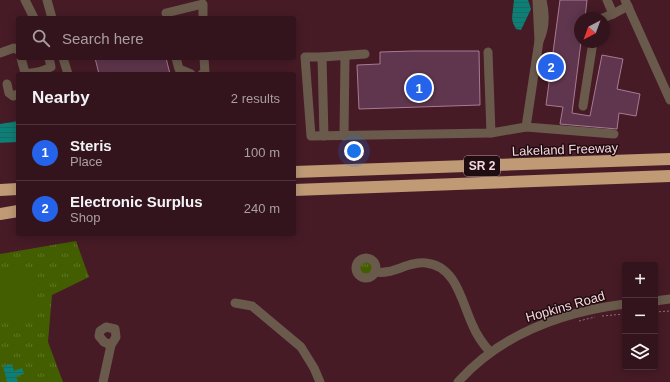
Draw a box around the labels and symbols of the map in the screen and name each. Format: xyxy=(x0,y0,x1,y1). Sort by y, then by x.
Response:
north arrow xyxy=(574,12,610,48)
pin: 2 xyxy=(538,52,564,82)
pin: 1 xyxy=(406,73,432,103)
street label: Lakeland Freeway xyxy=(512,140,619,159)
your location xyxy=(344,141,364,161)
road number: SR 2 xyxy=(464,156,500,176)
street label: Hopkins Road xyxy=(524,288,606,325)

